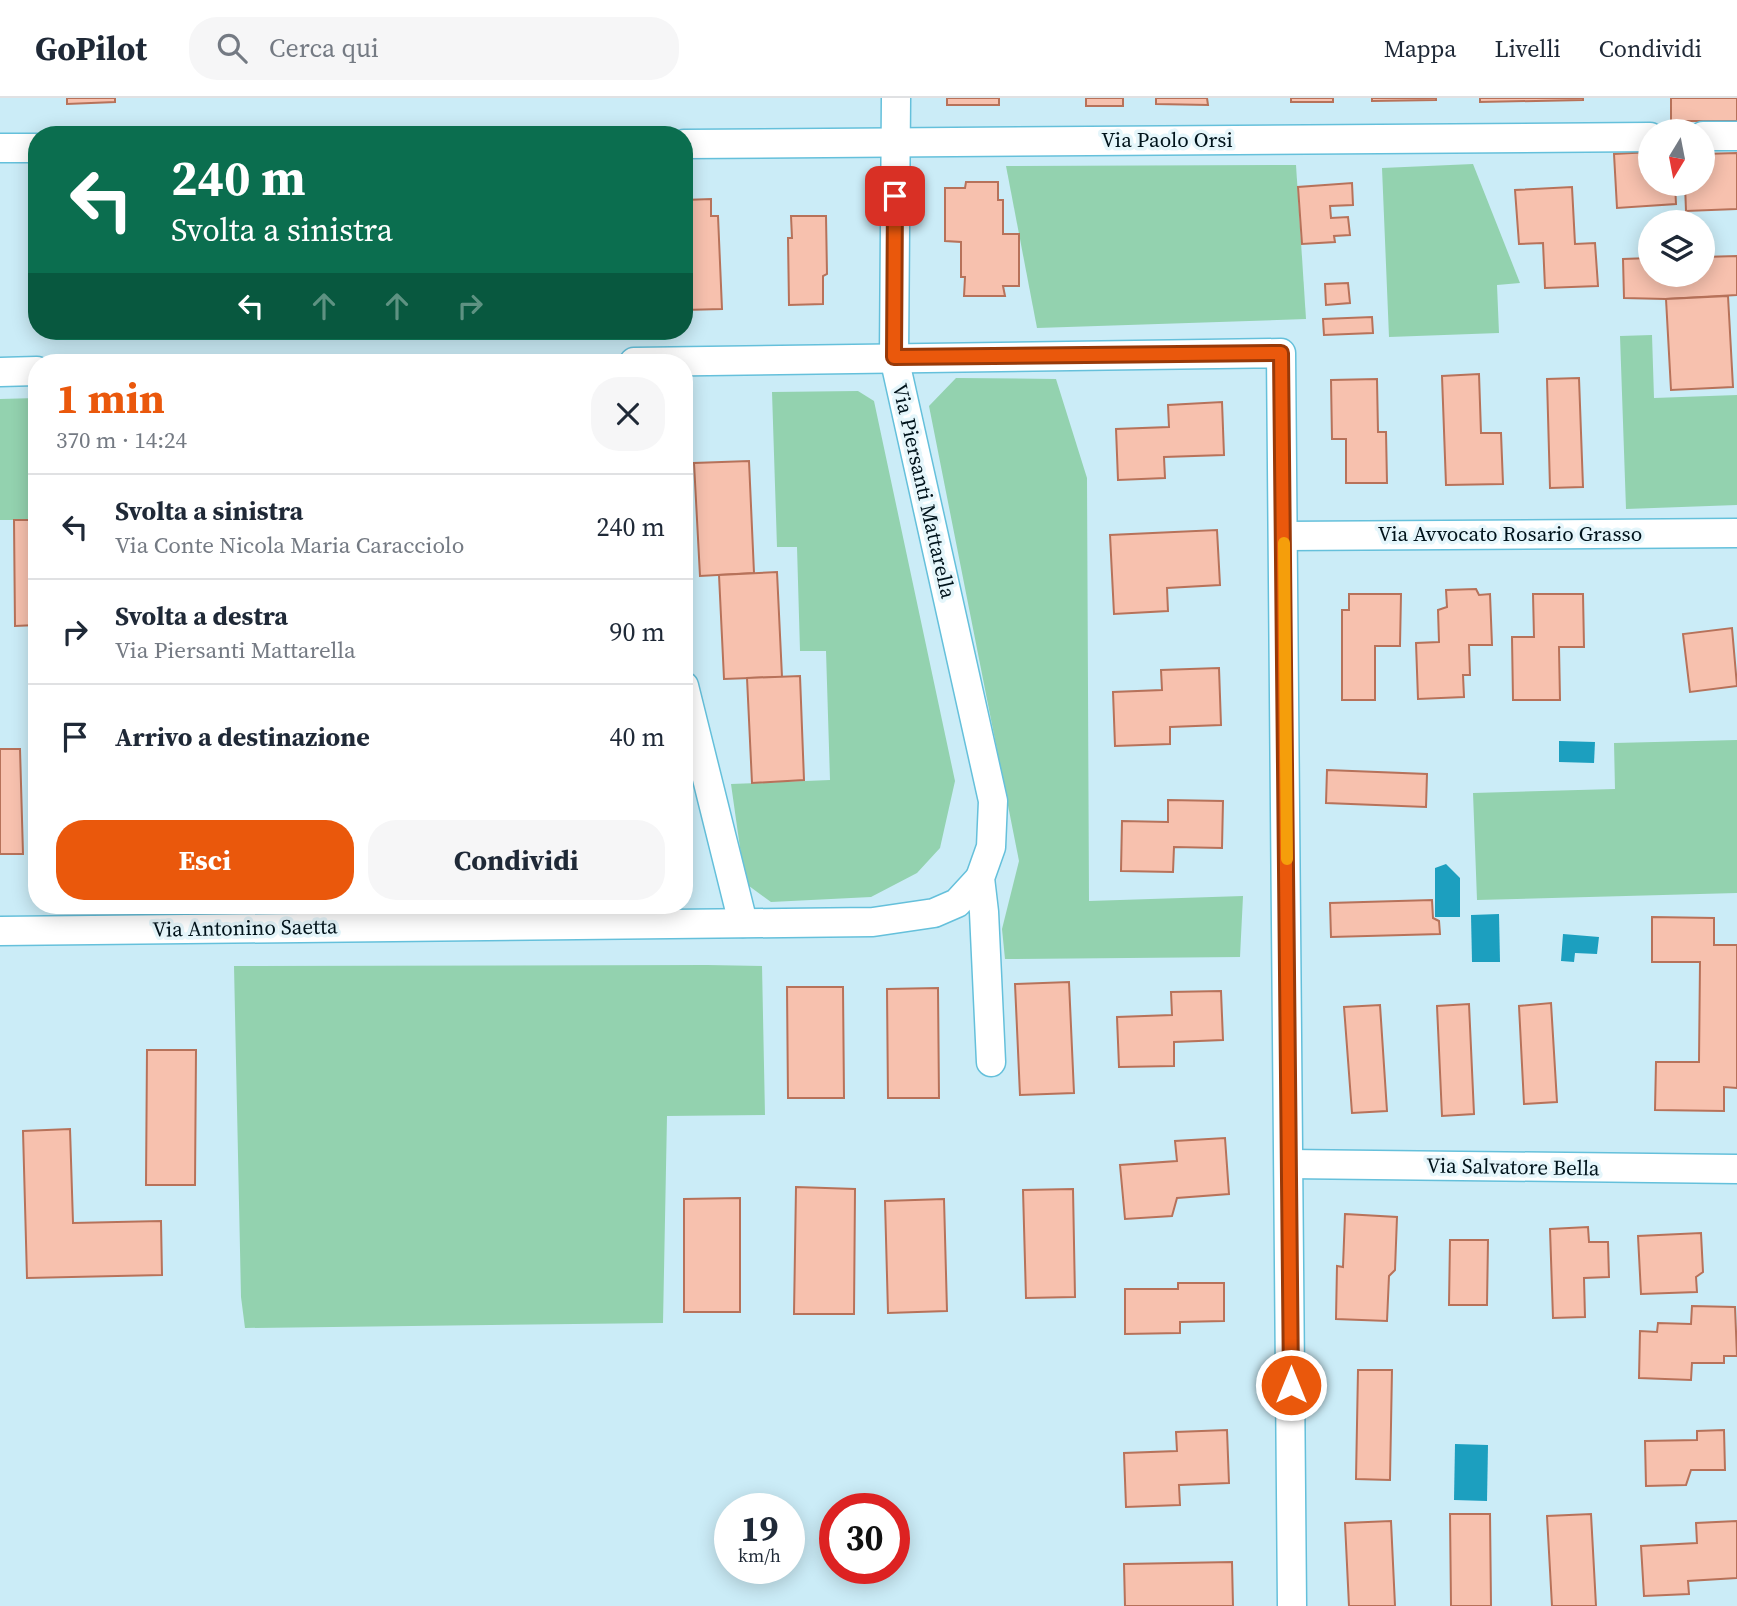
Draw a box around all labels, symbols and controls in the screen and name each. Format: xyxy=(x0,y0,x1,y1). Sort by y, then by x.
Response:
search box xyxy=(189,17,679,80)
text: GoPilot xyxy=(35,26,147,71)
icon: search xyxy=(213,29,251,67)
text: Cerca qui xyxy=(269,30,379,66)
text: Mappa xyxy=(1384,32,1457,65)
text: Livelli xyxy=(1495,32,1561,65)
text: Condividi xyxy=(1599,32,1702,65)
north arrow xyxy=(1638,119,1715,196)
map controls xyxy=(1638,119,1715,287)
street label: Via Paolo Orsi xyxy=(1101,125,1233,154)
text: 240 m xyxy=(171,144,306,211)
icon: left xyxy=(56,154,147,245)
pin xyxy=(865,166,925,226)
icon: arrive xyxy=(876,177,914,215)
text: Svolta a sinistra xyxy=(171,208,393,252)
button: layers xyxy=(1638,210,1715,287)
icon: left xyxy=(232,287,270,325)
icon: ahead xyxy=(305,287,343,325)
icon: ahead xyxy=(378,287,416,325)
icon: right xyxy=(451,287,489,325)
text: 1 min xyxy=(56,369,165,427)
button: close xyxy=(591,377,665,451)
street label: Via Piersanti Mattarella xyxy=(886,381,963,601)
text: 370 m · 14:24 xyxy=(56,424,187,456)
text: Svolta a sinistra xyxy=(115,493,303,529)
icon: left xyxy=(56,508,94,546)
text: 240 m xyxy=(597,509,665,545)
street label: Via Avvocato Rosario Grasso xyxy=(1378,519,1642,548)
text: Via Conte Nicola Maria Caracciolo xyxy=(115,529,464,561)
text: Svolta a destra xyxy=(115,598,288,634)
icon: right xyxy=(56,613,94,651)
text: 90 m xyxy=(610,614,665,650)
text: Via Piersanti Mattarella xyxy=(115,634,356,666)
icon: arrive xyxy=(56,718,94,756)
text: Arrivo a destinazione xyxy=(115,719,370,755)
text: 40 m xyxy=(610,719,665,755)
button: Esci xyxy=(56,820,354,900)
button: Condividi xyxy=(368,820,665,900)
street label: Via Antonino Saetta xyxy=(152,911,338,944)
street label: Via Salvatore Bella xyxy=(1426,1150,1600,1183)
position arrow xyxy=(1254,1348,1328,1422)
speed limit sign: 30 xyxy=(819,1493,910,1584)
text: 19 xyxy=(741,1505,778,1553)
text: km/h xyxy=(738,1543,781,1568)

